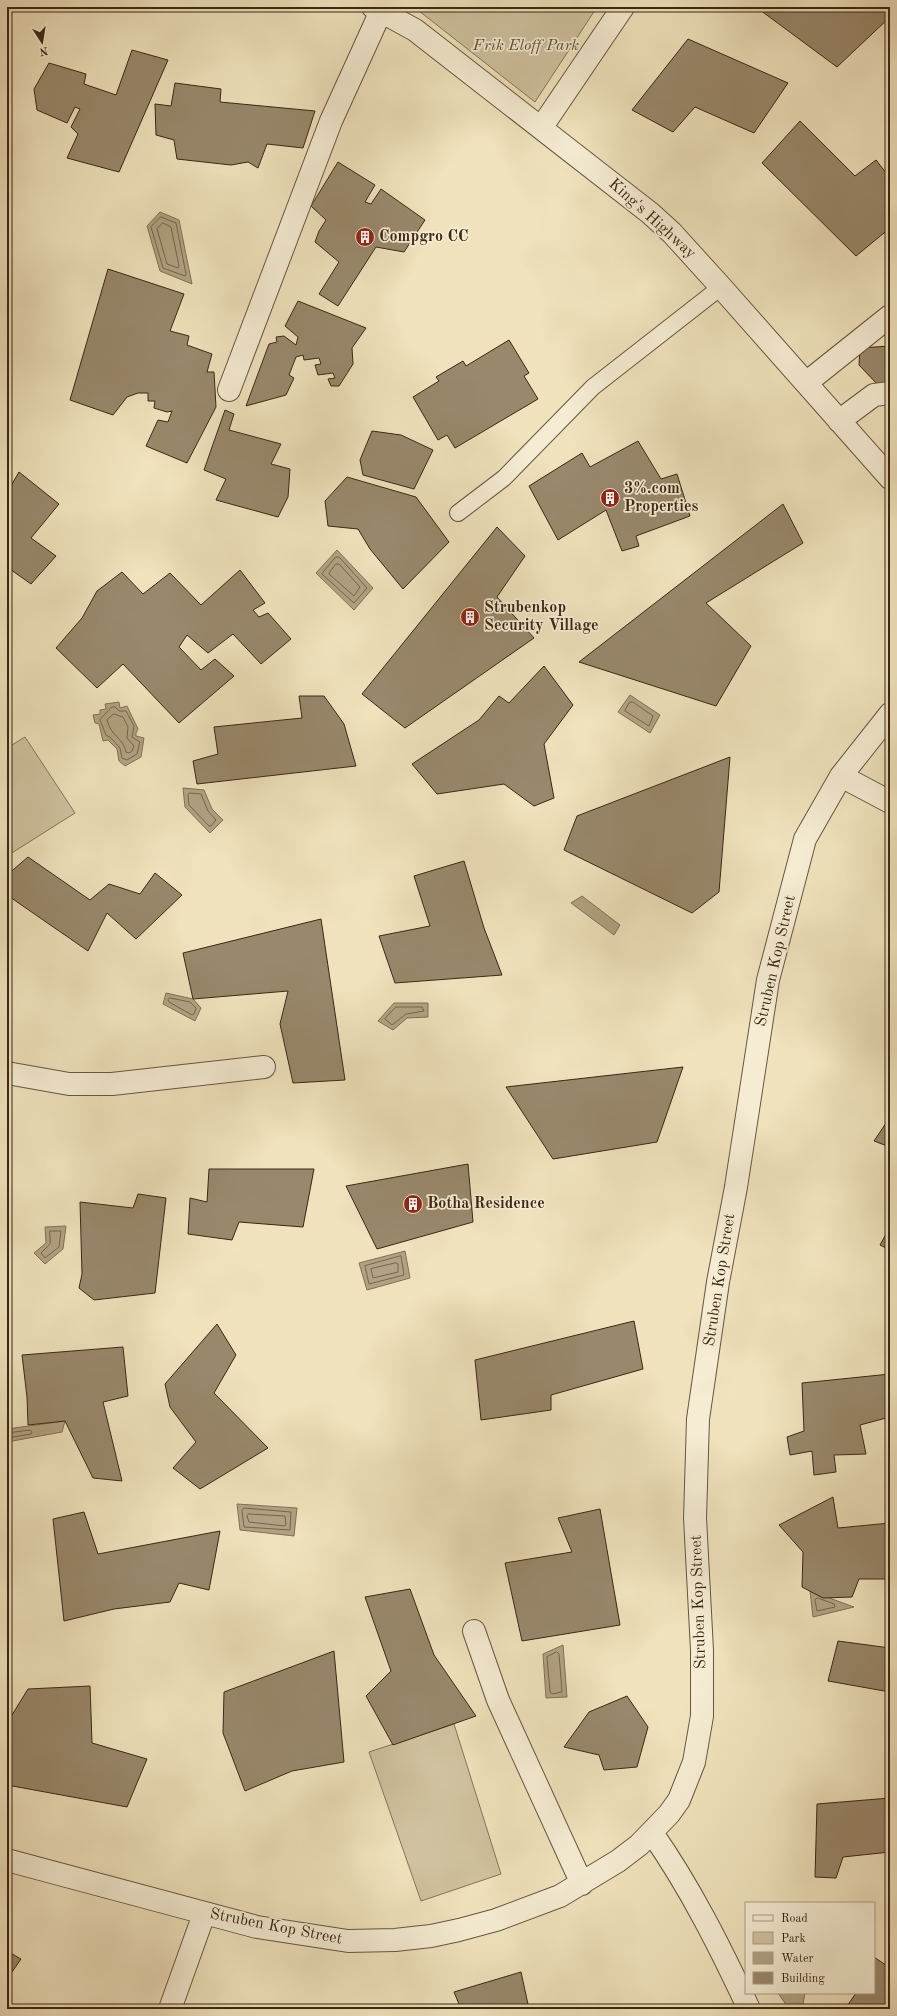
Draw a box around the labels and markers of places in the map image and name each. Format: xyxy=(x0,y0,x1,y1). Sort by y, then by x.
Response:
building icon: Compgro CC xyxy=(354,226,376,248)
place label: Compgro CC xyxy=(379,229,469,245)
place label: 3%.com Properties xyxy=(624,481,699,515)
building icon: 3%.com Properties xyxy=(599,487,621,509)
place label: Strubenkop Security Village xyxy=(484,600,599,634)
building icon: Strubenkop Security Village xyxy=(459,606,481,628)
building icon: Botha Residence xyxy=(402,1193,424,1215)
place label: Botha Residence xyxy=(427,1196,545,1212)

